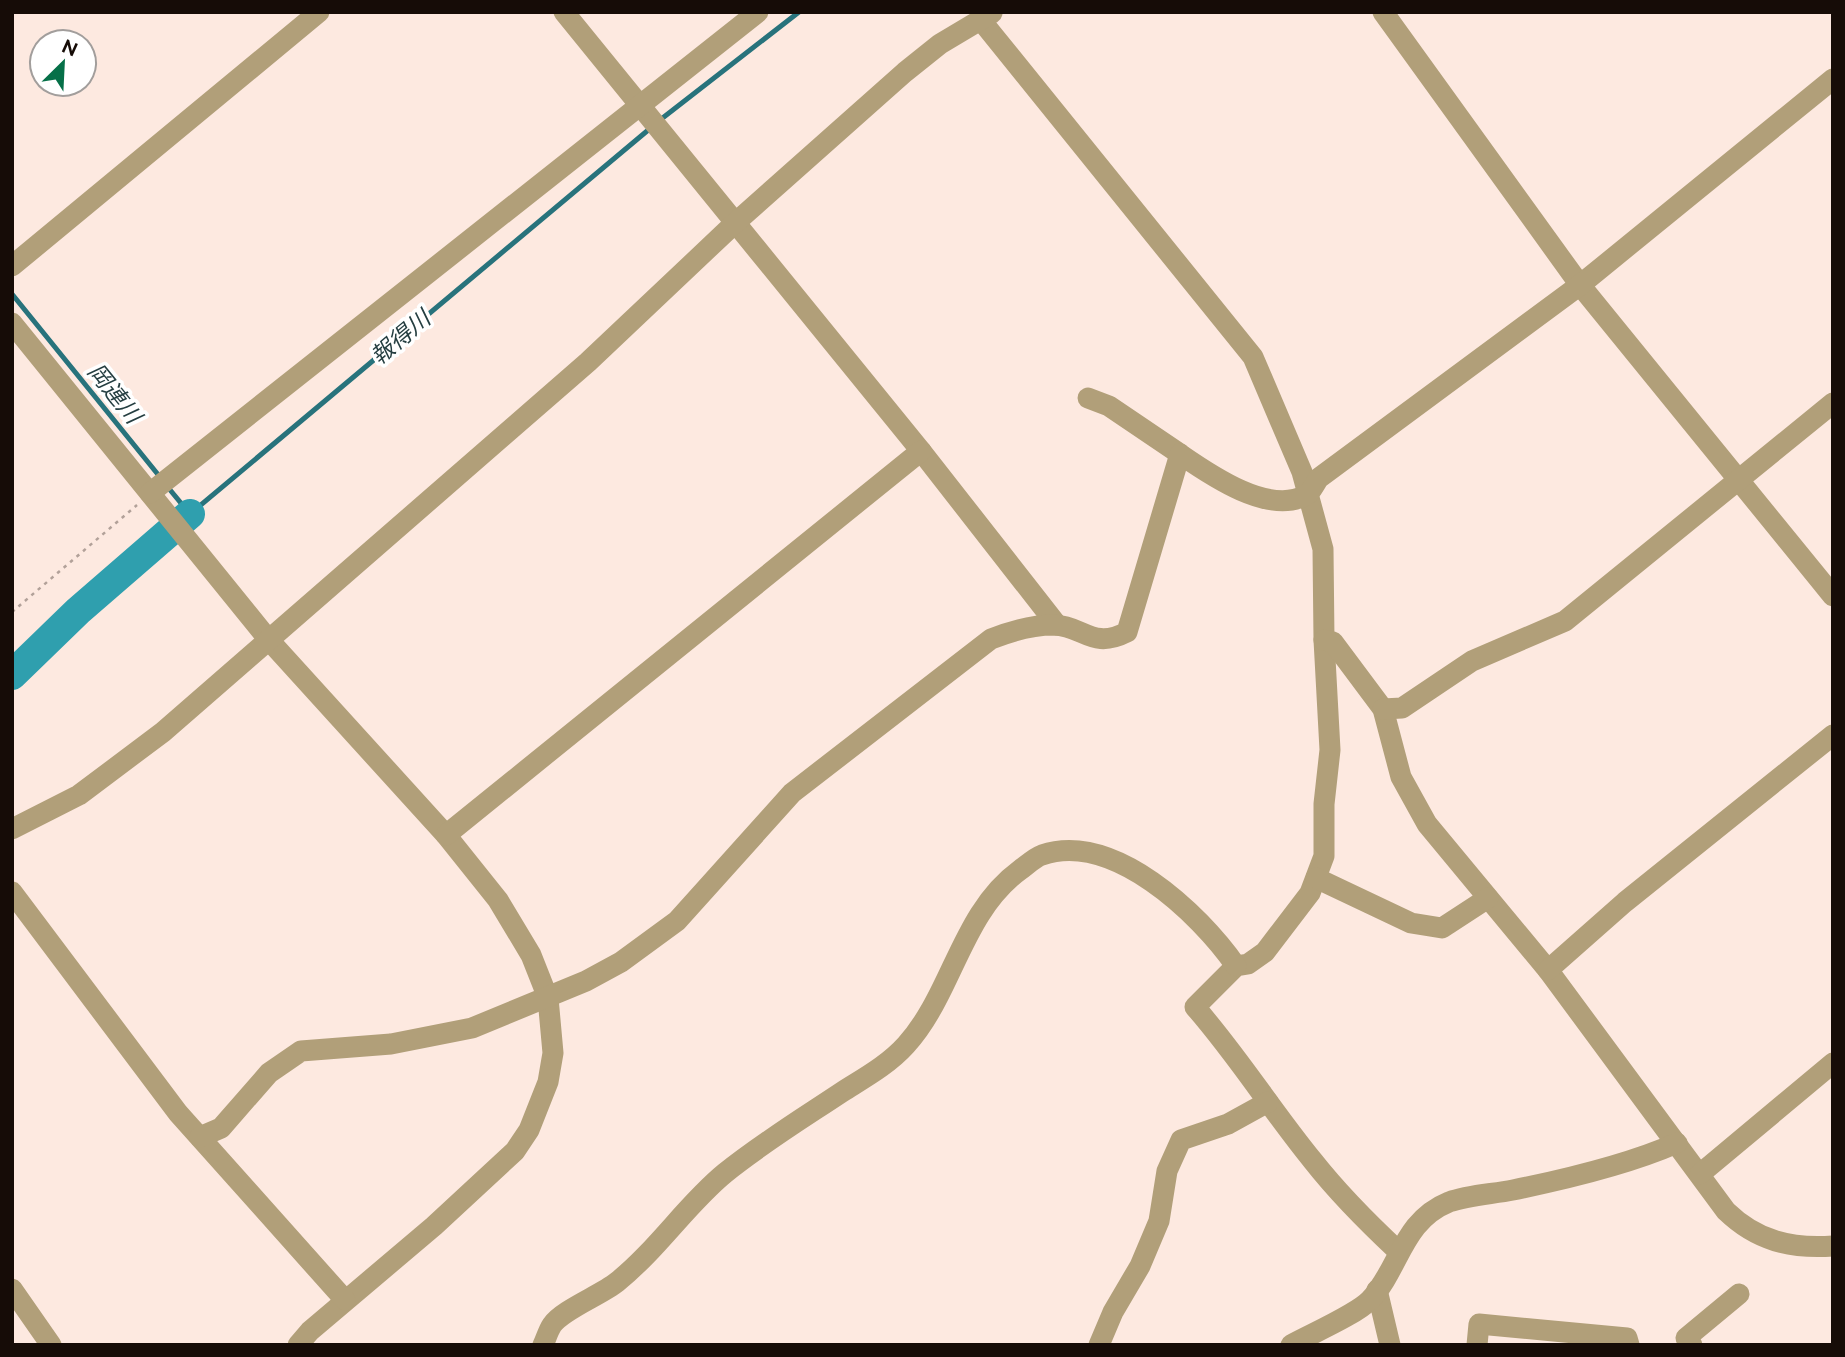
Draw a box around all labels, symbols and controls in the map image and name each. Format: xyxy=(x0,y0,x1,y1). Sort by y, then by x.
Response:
north arrow xyxy=(28,28,98,98)
text: N xyxy=(59,34,81,60)
water label: 報得川 xyxy=(365,303,437,370)
water label: 岡連川 xyxy=(83,358,149,431)

